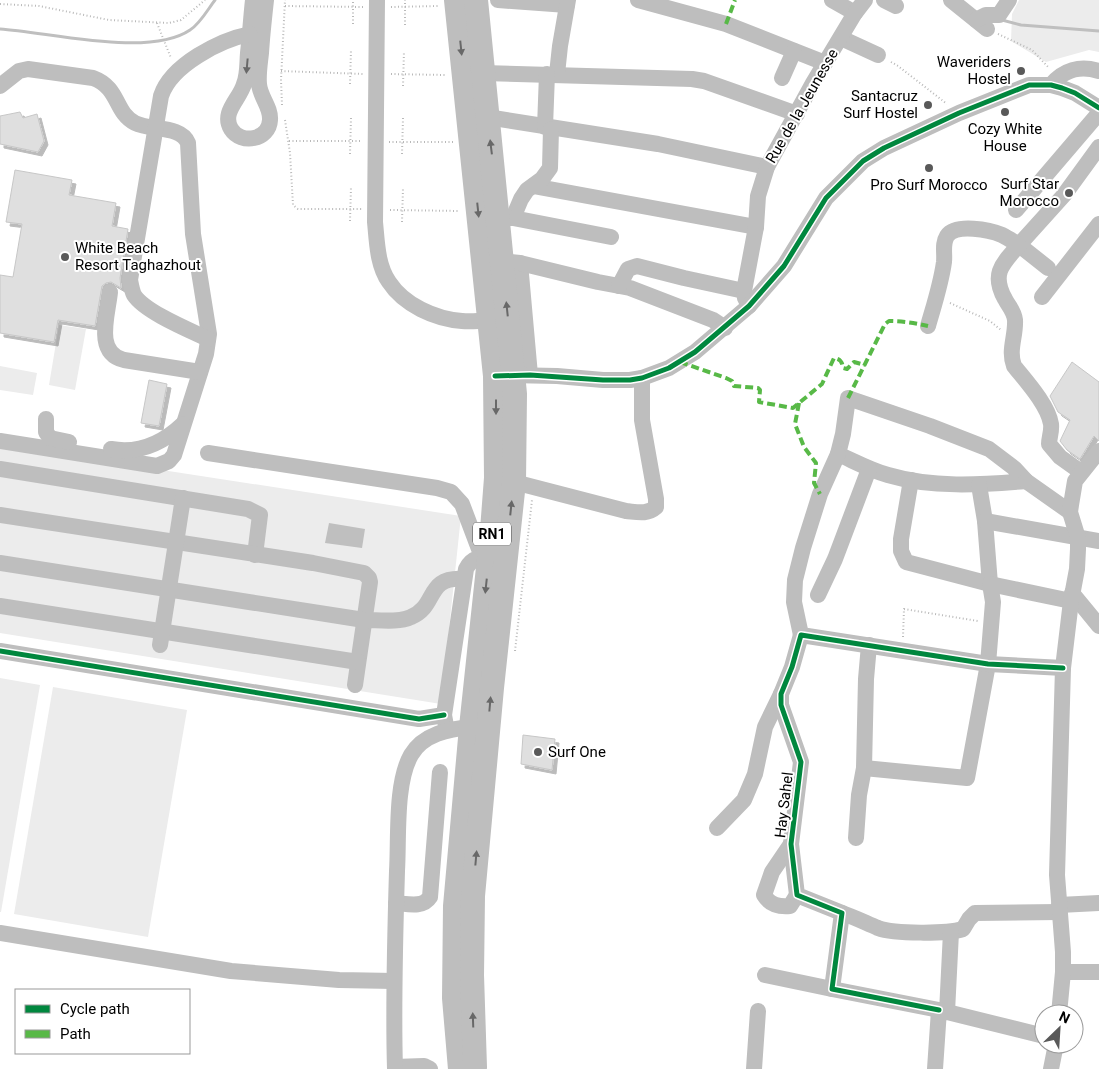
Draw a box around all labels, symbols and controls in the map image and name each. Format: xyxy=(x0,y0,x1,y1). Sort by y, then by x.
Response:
one-way arrow xyxy=(457,41,465,57)
street label: Rue de la Jeunesse xyxy=(762,46,842,166)
place label: Waveriders Hostel xyxy=(937,53,1011,88)
one-way arrow xyxy=(243,58,251,74)
marker: Waveriders Hostel xyxy=(1015,65,1027,77)
place label: Santacruz Surf Hostel xyxy=(843,87,918,122)
marker: Santacruz Surf Hostel xyxy=(922,99,934,111)
marker: Cozy White House xyxy=(999,106,1011,118)
place label: Cozy White House xyxy=(968,120,1042,155)
one-way arrow xyxy=(487,139,495,155)
marker: Pro Surf Morocco xyxy=(923,162,935,174)
place label: Surf Star Morocco xyxy=(1000,175,1059,210)
place label: Pro Surf Morocco xyxy=(870,176,988,194)
marker: Surf Star Morocco xyxy=(1063,187,1075,199)
one-way arrow xyxy=(474,202,482,218)
place label: White Beach Resort Taghazhout xyxy=(75,239,201,274)
marker: White Beach Resort Taghazhout xyxy=(59,251,71,263)
one-way arrow xyxy=(503,301,511,317)
one-way arrow xyxy=(492,399,500,415)
one-way arrow xyxy=(507,499,515,515)
road number: RN1 xyxy=(473,522,511,546)
one-way arrow xyxy=(482,578,490,594)
one-way arrow xyxy=(486,696,494,712)
place label: Surf One xyxy=(548,743,606,761)
marker: Surf One xyxy=(532,746,544,758)
street label: Hay Sahel xyxy=(771,771,797,839)
one-way arrow xyxy=(473,850,481,866)
legend xyxy=(15,989,190,1054)
text: Cycle path xyxy=(60,1000,130,1018)
north arrow xyxy=(1034,1004,1084,1054)
text: N xyxy=(1057,1008,1072,1027)
one-way arrow xyxy=(469,1012,477,1028)
text: Path xyxy=(60,1025,91,1043)

